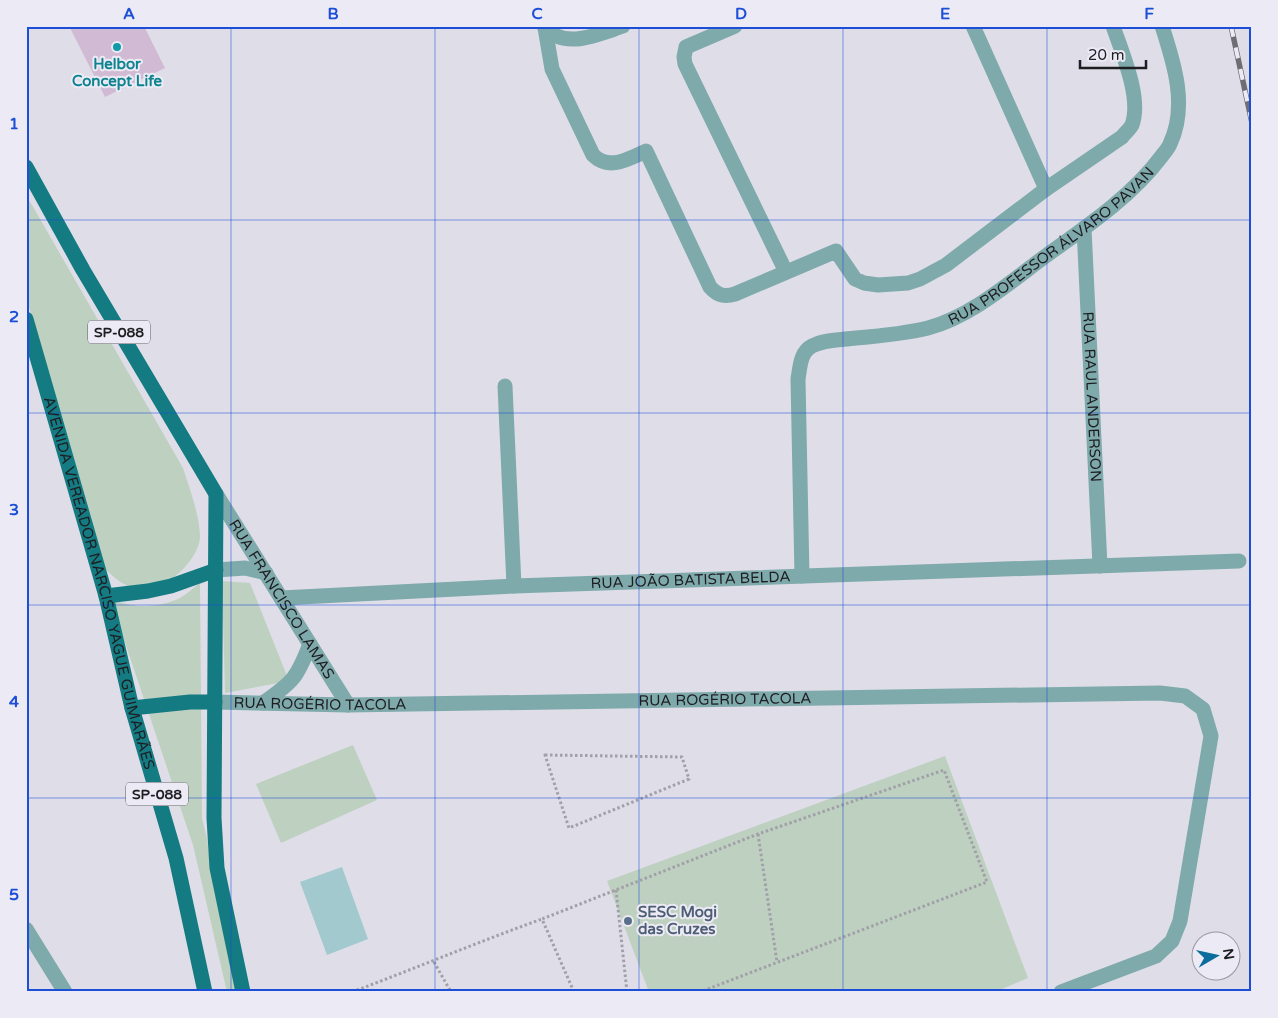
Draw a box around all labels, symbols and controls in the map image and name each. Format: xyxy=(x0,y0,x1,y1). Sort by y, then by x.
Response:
text: A xyxy=(123,4,135,24)
text: B xyxy=(327,4,339,24)
text: C xyxy=(531,4,543,24)
text: D xyxy=(735,4,747,24)
text: E xyxy=(940,4,950,24)
text: F xyxy=(1144,4,1154,24)
scale bar xyxy=(1080,38,1147,70)
marker: Helbor Concept Life xyxy=(111,41,123,53)
text: 20 m xyxy=(1088,46,1125,64)
place label: Helbor Concept Life xyxy=(72,55,163,91)
text: 1 xyxy=(9,114,19,134)
street label: RUA PROFESSOR ÁLVARO PAVAN xyxy=(945,163,1158,329)
text: 2 xyxy=(9,307,19,327)
street label: RUA RAUL ANDERSON xyxy=(1079,311,1105,482)
road number: SP-088 xyxy=(88,321,150,344)
street label: AVENIDA VEREADOR NARCISO YAGUE GUIMARÃES xyxy=(40,394,159,772)
text: 3 xyxy=(9,500,19,520)
street label: RUA FRANCISCO LAMAS xyxy=(225,516,338,682)
street label: RUA JOÃO BATISTA BELDA xyxy=(590,567,791,592)
street label: RUA ROGÉRIO TACOLA xyxy=(638,689,811,710)
text: 4 xyxy=(9,692,19,712)
street label: RUA ROGÉRIO TACOLA xyxy=(233,693,407,714)
road number: SP-088 xyxy=(126,782,188,806)
text: 5 xyxy=(9,885,19,905)
place label: SESC Mogi das Cruzes xyxy=(638,903,717,938)
marker: SESC Mogi das Cruzes xyxy=(622,915,634,927)
north arrow xyxy=(1190,930,1240,980)
text: N xyxy=(1219,947,1238,961)

